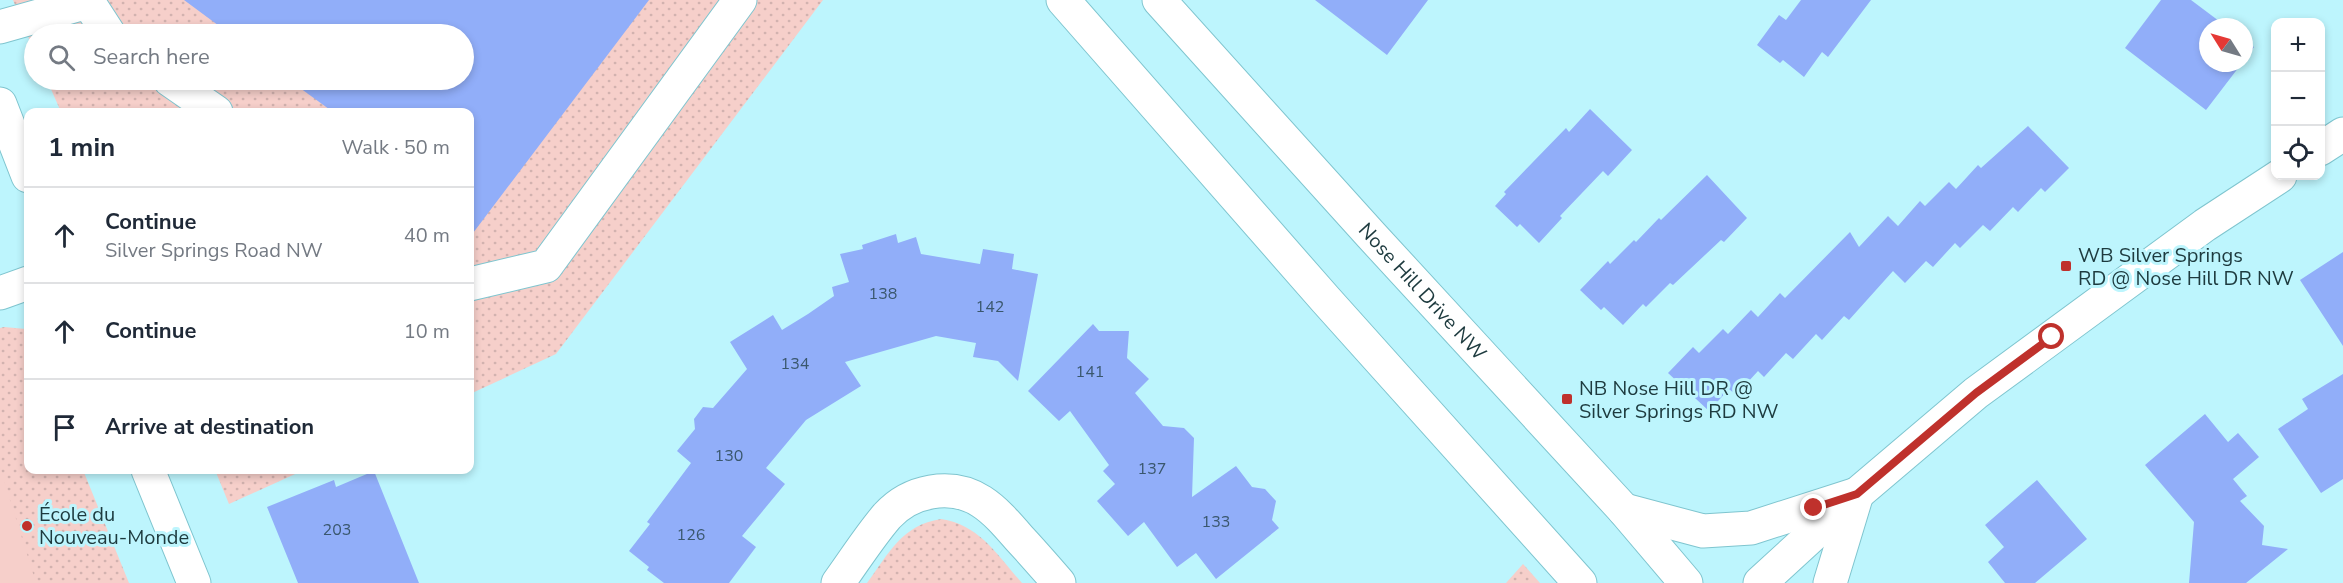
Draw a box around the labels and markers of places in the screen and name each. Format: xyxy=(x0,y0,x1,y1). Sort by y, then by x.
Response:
place label: WB Silver Springs RD @ Nose Hill DR NW xyxy=(2078,242,2294,292)
marker: WB Silver Springs RD @ Nose Hill DR NW xyxy=(2059,259,2073,273)
place label: NB Nose Hill DR @ Silver Springs RD NW xyxy=(1579,375,1779,425)
marker: NB Nose Hill DR @ Silver Springs RD NW xyxy=(1560,392,1574,406)
place label: École du Nouveau-Monde xyxy=(39,501,189,551)
marker: École du Nouveau-Monde xyxy=(20,519,34,533)

